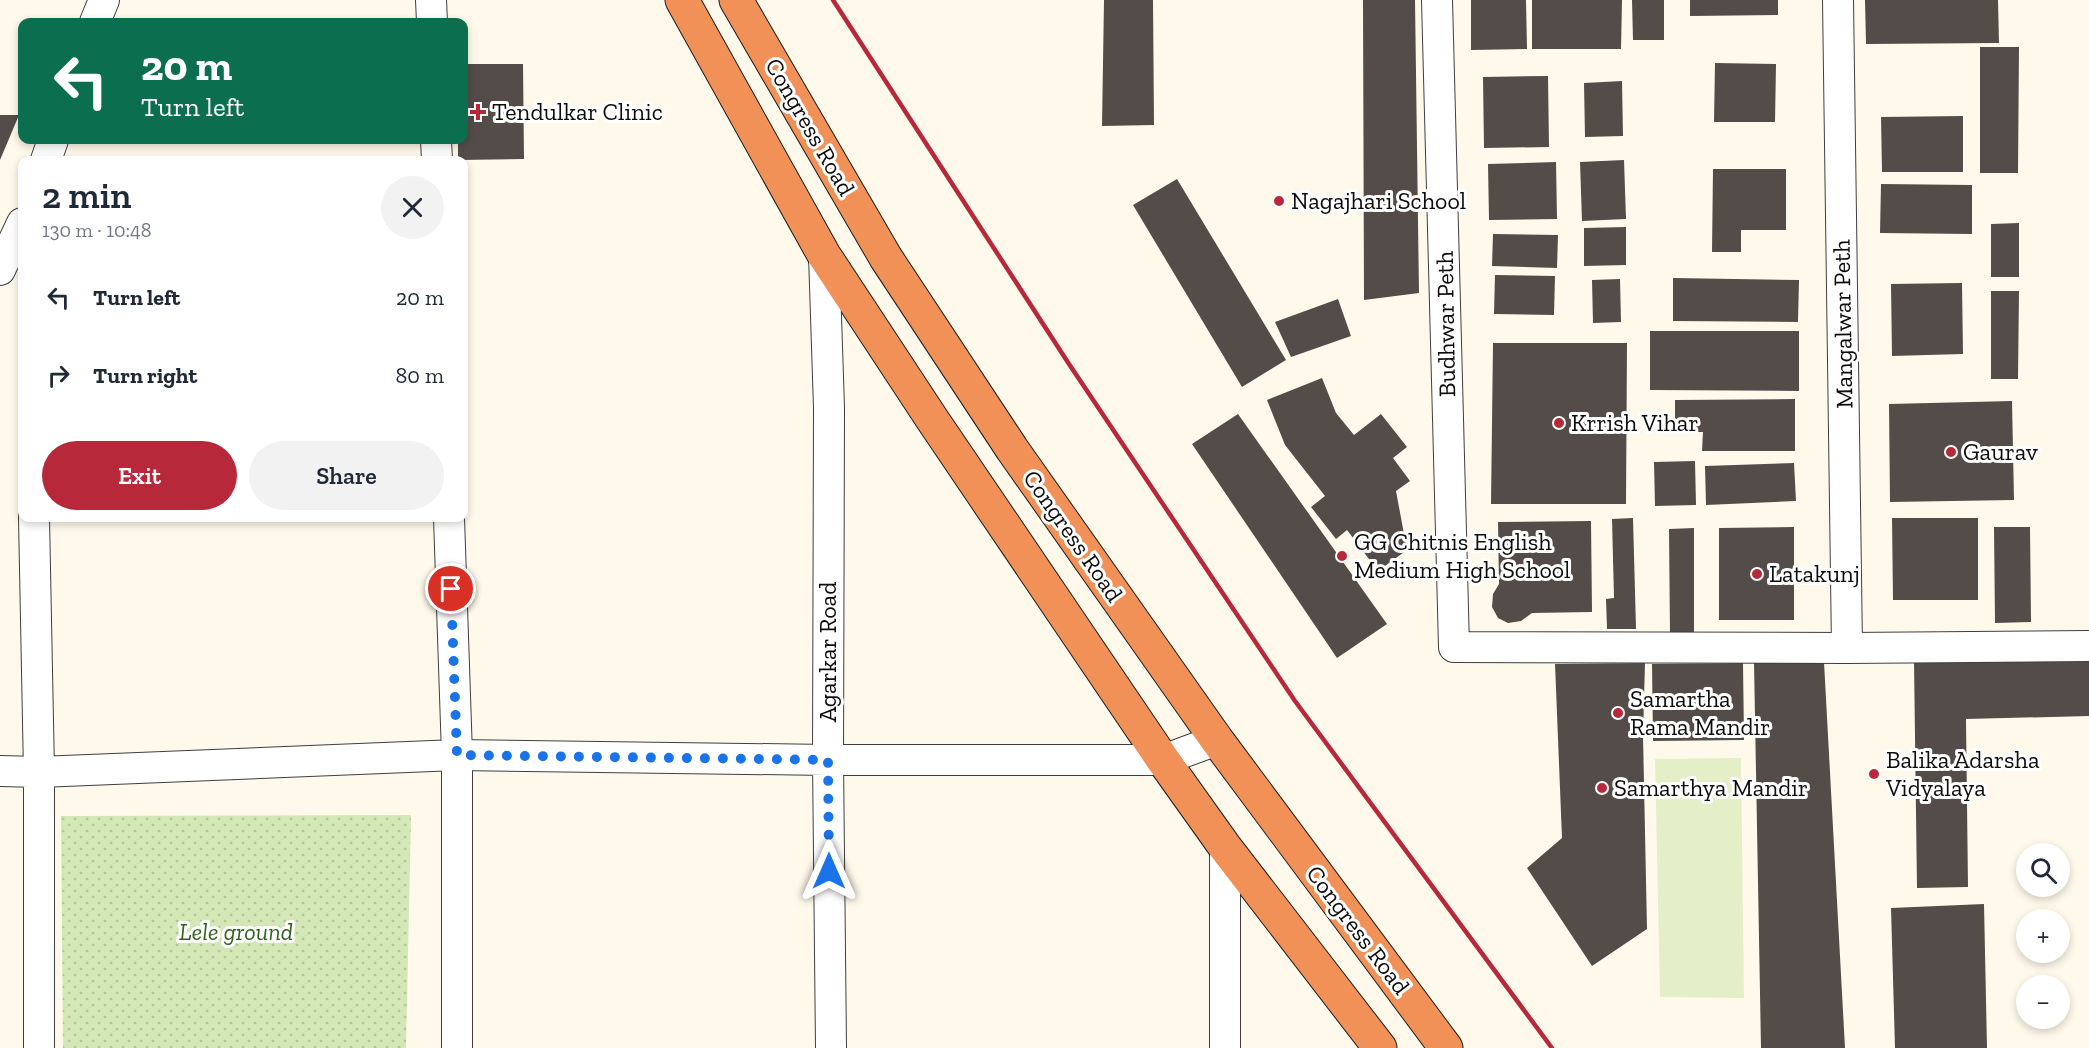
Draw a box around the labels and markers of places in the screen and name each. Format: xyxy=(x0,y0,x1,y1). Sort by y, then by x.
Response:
place label: Tendulkar Clinic xyxy=(492,97,663,126)
marker: Tendulkar Clinic xyxy=(469,103,487,121)
place label: Nagajhari School xyxy=(1291,186,1466,215)
marker: Nagajhari School xyxy=(1272,194,1286,208)
place label: Krrish Vihar xyxy=(1571,408,1699,437)
marker: Krrish Vihar xyxy=(1552,416,1566,430)
place label: Gaurav xyxy=(1963,437,2038,466)
marker: Gaurav xyxy=(1944,445,1958,459)
place label: GG Chitnis English Medium High School xyxy=(1354,527,1570,584)
marker: GG Chitnis English Medium High School xyxy=(1335,549,1349,563)
place label: Latakunj xyxy=(1769,559,1860,588)
pin xyxy=(425,563,476,614)
marker: Latakunj xyxy=(1750,567,1764,581)
place label: Samartha Rama Mandir xyxy=(1630,684,1770,741)
marker: Samartha Rama Mandir xyxy=(1611,706,1625,720)
place label: Balika Adarsha Vidyalaya xyxy=(1885,745,2040,802)
marker: Balika Adarsha Vidyalaya xyxy=(1867,767,1881,781)
place label: Samarthya Mandir xyxy=(1614,773,1808,802)
marker: Samarthya Mandir xyxy=(1595,781,1609,795)

